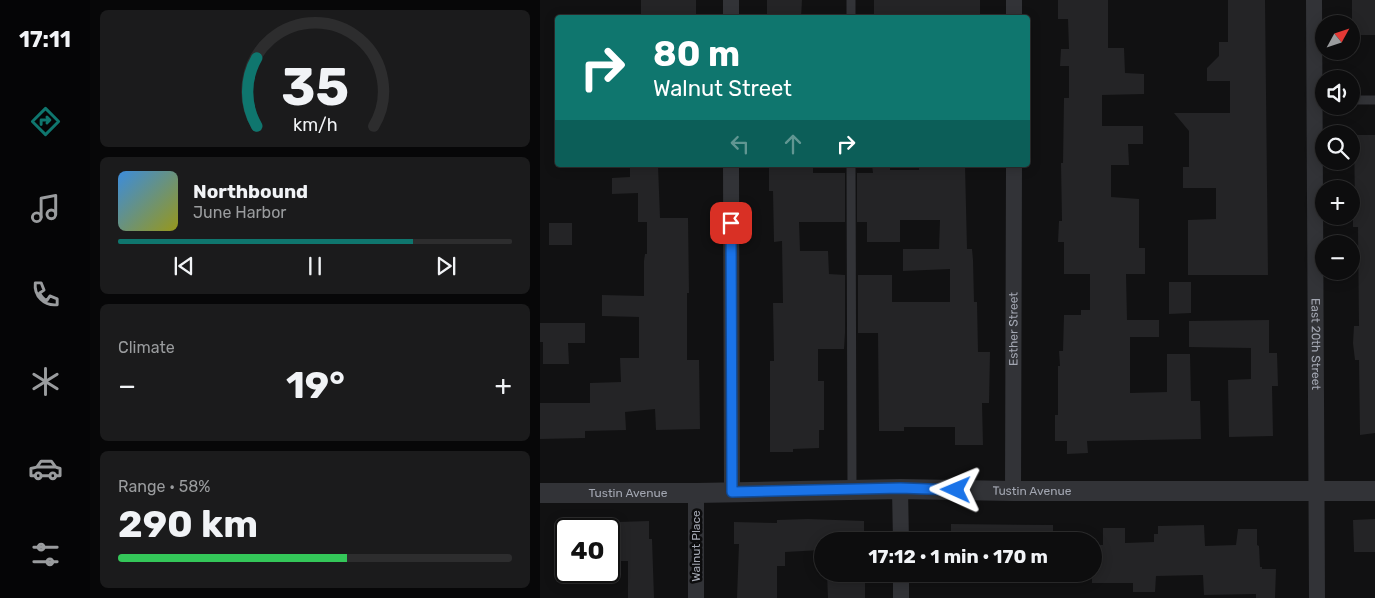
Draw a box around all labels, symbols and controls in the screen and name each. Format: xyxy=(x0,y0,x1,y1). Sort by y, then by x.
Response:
north arrow xyxy=(1315,15,1360,60)
map controls xyxy=(1315,15,1360,280)
text: 17:11 xyxy=(19,26,71,53)
text: 80 m xyxy=(653,33,740,75)
icon: right xyxy=(570,35,635,100)
text: 35 xyxy=(281,56,349,118)
button: sound xyxy=(1315,70,1360,115)
text: Walnut Street xyxy=(653,75,792,102)
icon: directions xyxy=(28,104,63,139)
text: km/h xyxy=(293,114,337,135)
button: search xyxy=(1315,125,1360,170)
icon: left xyxy=(726,130,754,158)
icon: ahead xyxy=(779,130,807,158)
icon: right xyxy=(832,130,860,158)
text: Northbound xyxy=(193,180,308,203)
button: + xyxy=(1315,180,1360,225)
icon: music xyxy=(28,191,63,226)
pin xyxy=(710,202,752,244)
text: June Harbor xyxy=(193,203,286,222)
icon: arrive xyxy=(717,209,745,237)
button: − xyxy=(1315,235,1360,280)
icon: previous xyxy=(170,252,198,280)
icon: pause xyxy=(301,252,329,280)
icon: next xyxy=(432,252,460,280)
icon: phone xyxy=(28,277,63,312)
street label: Esther Street xyxy=(1006,292,1021,366)
street label: East 20th Street xyxy=(1308,298,1323,390)
text: Climate xyxy=(118,338,175,357)
text: 19° xyxy=(286,362,345,408)
icon: climate xyxy=(28,364,63,399)
text: − xyxy=(118,369,136,402)
text: + xyxy=(495,369,512,402)
icon: car xyxy=(28,451,63,486)
position arrow xyxy=(929,463,981,515)
text: Range · 58% xyxy=(118,477,211,496)
street label: Tustin Avenue xyxy=(992,484,1072,498)
street label: Tustin Avenue xyxy=(589,486,668,500)
text: 290 km xyxy=(118,501,258,547)
street label: Walnut Place xyxy=(689,510,703,582)
speed limit sign: 40 xyxy=(555,518,620,583)
icon: filters xyxy=(28,537,63,572)
text: 17:12 · 1 min · 170 m xyxy=(868,545,1048,568)

